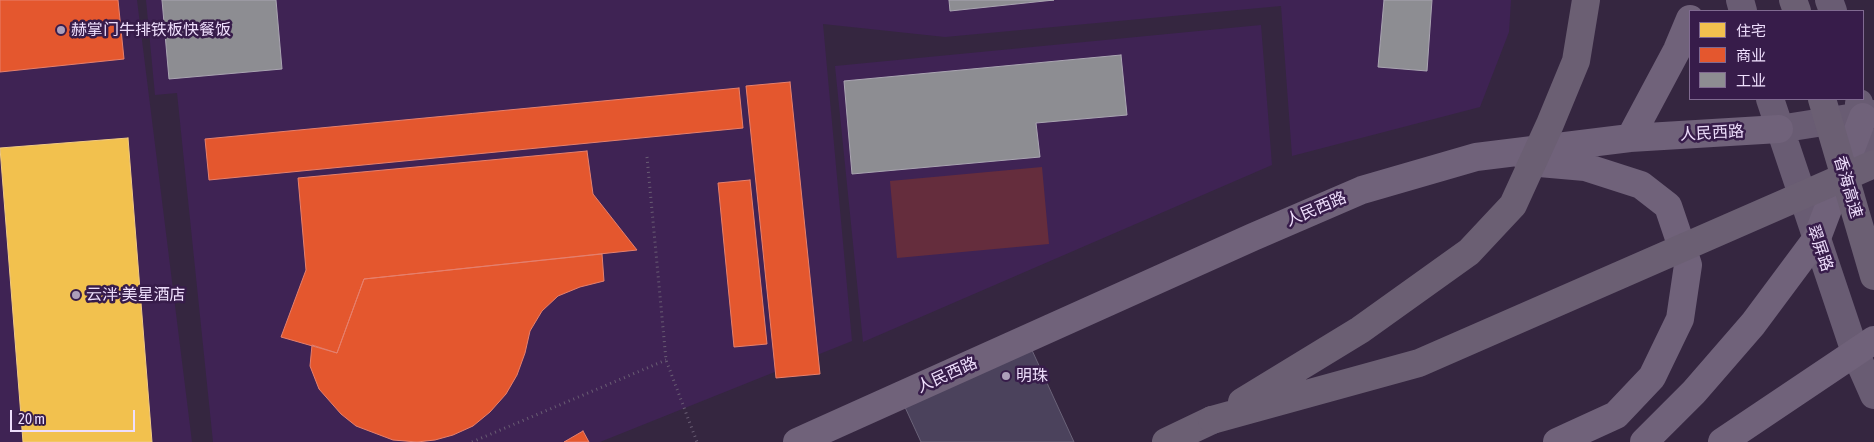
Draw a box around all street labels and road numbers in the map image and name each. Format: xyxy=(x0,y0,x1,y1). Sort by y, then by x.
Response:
street label: 人民西路 xyxy=(1680,122,1744,144)
street label: 香海高速 xyxy=(1830,154,1866,220)
street label: 人民西路 xyxy=(1283,188,1349,230)
street label: 翠屏路 xyxy=(1803,222,1837,274)
street label: 人民西路 xyxy=(914,353,980,397)

